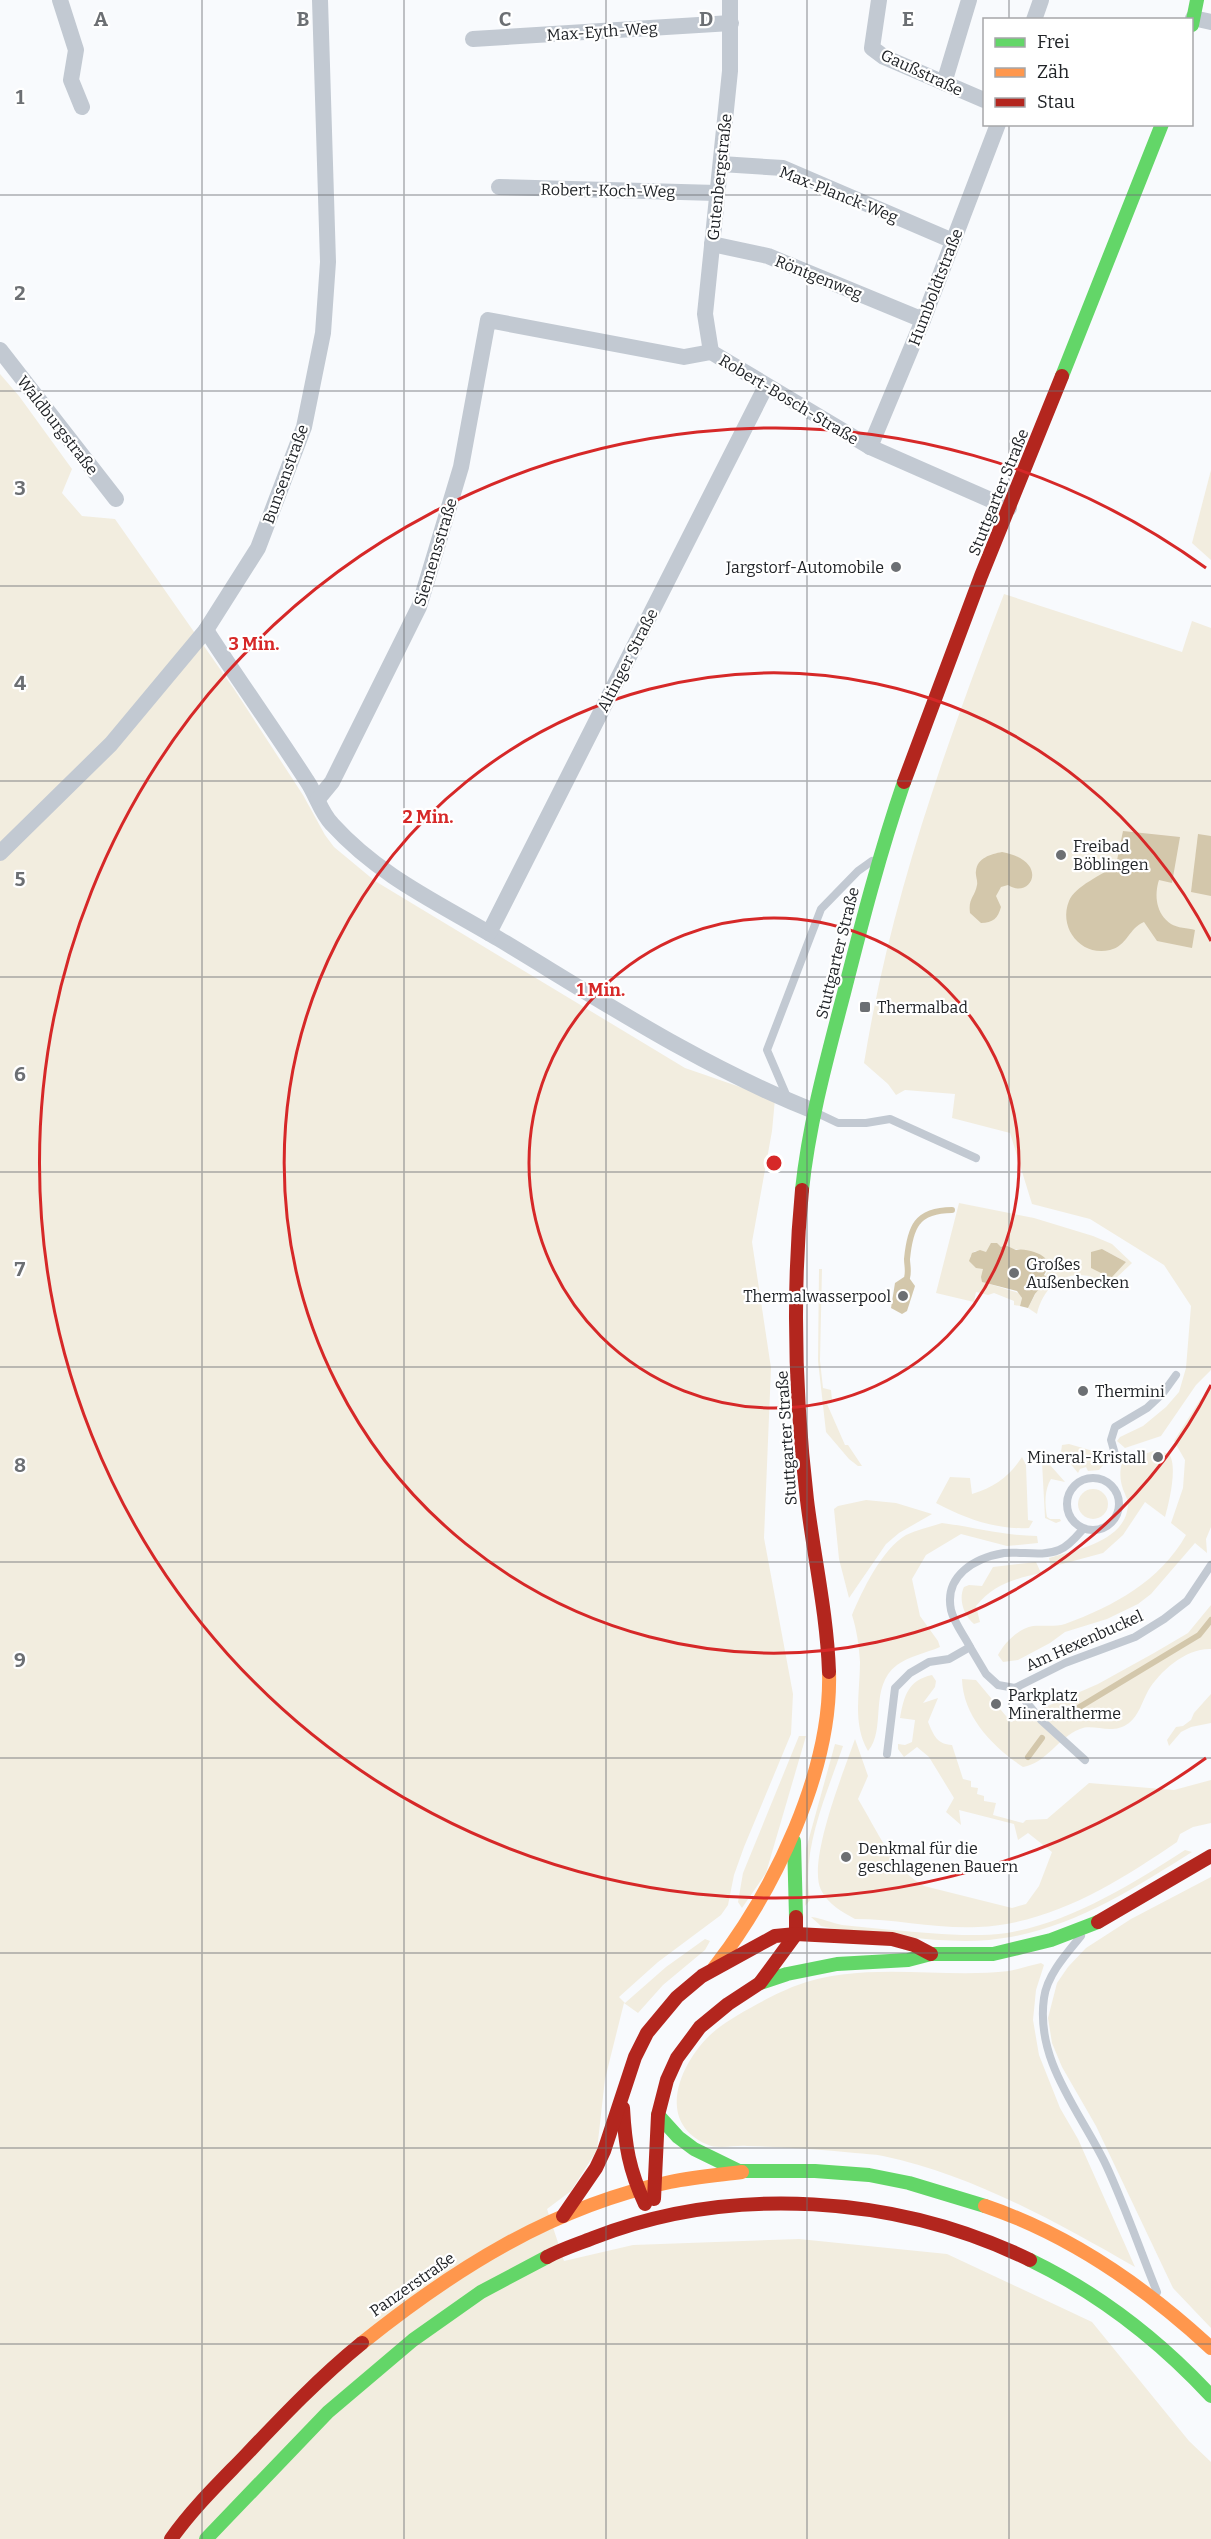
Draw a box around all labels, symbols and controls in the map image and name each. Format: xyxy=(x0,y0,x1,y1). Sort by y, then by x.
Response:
text: A xyxy=(94,7,109,31)
text: B xyxy=(297,7,310,31)
text: C xyxy=(499,7,511,31)
text: D xyxy=(699,7,713,31)
text: E xyxy=(902,7,914,31)
street label: Max-Eyth-Weg xyxy=(546,18,658,45)
legend xyxy=(983,18,1193,126)
text: Frei xyxy=(1037,31,1070,53)
street label: Gaußstraße xyxy=(878,45,966,100)
text: Zäh xyxy=(1037,61,1069,83)
text: 1 xyxy=(16,85,25,109)
text: Stau xyxy=(1037,91,1075,113)
street label: Gutenbergstraße xyxy=(703,113,736,241)
street label: Max-Planck-Weg xyxy=(777,162,901,227)
street label: Robert-Koch-Weg xyxy=(541,180,675,201)
street label: Humboldtstraße xyxy=(904,226,967,348)
street label: Röntgenweg xyxy=(772,251,865,304)
text: 2 xyxy=(14,281,26,305)
street label: Robert-Bosch-Straße xyxy=(716,350,862,449)
street label: Waldburgstraße xyxy=(13,372,102,479)
street label: Bunsenstraße xyxy=(259,422,312,526)
street label: Stuttgarter Straße xyxy=(964,426,1033,558)
text: 3 xyxy=(14,476,26,500)
street label: Siemensstraße xyxy=(410,496,461,609)
place label: Jargstorf-Automobile xyxy=(725,558,884,577)
marker: Jargstorf-Automobile xyxy=(889,560,903,574)
street label: Altinger Straße xyxy=(593,605,662,715)
text: 3 Min. xyxy=(228,633,280,655)
text: 4 xyxy=(14,671,26,695)
text: 2 Min. xyxy=(403,806,453,828)
place label: Freibad Böblingen xyxy=(1073,837,1149,874)
marker: Freibad Böblingen xyxy=(1054,848,1068,862)
text: 5 xyxy=(15,867,26,891)
street label: Stuttgarter Straße xyxy=(812,885,863,1021)
text: 1 Min. xyxy=(577,979,625,1001)
place label: Thermalbad xyxy=(877,998,968,1017)
marker: Thermalbad xyxy=(858,1000,872,1014)
text: 6 xyxy=(14,1062,26,1086)
centre of rings xyxy=(764,1153,784,1173)
place label: Großes Außenbecken xyxy=(1026,1255,1129,1292)
text: 7 xyxy=(15,1257,26,1281)
marker: Großes Außenbecken xyxy=(1007,1266,1021,1280)
place label: Thermalwasserpool xyxy=(743,1287,891,1306)
marker: Thermalwasserpool xyxy=(896,1289,910,1303)
street label: Stuttgarter Straße xyxy=(772,1370,801,1506)
place label: Thermini xyxy=(1095,1382,1165,1401)
marker: Thermini xyxy=(1076,1384,1090,1398)
place label: Mineral-Kristall xyxy=(1027,1448,1146,1467)
marker: Mineral-Kristall xyxy=(1151,1450,1165,1464)
text: 8 xyxy=(14,1453,26,1477)
street label: Am Hexenbuckel xyxy=(1023,1606,1146,1675)
text: 9 xyxy=(14,1648,26,1672)
place label: Parkplatz Mineraltherme xyxy=(1008,1686,1121,1723)
marker: Parkplatz Mineraltherme xyxy=(989,1697,1003,1711)
place label: Denkmal für die geschlagenen Bauern xyxy=(858,1839,1018,1876)
marker: Denkmal für die geschlagenen Bauern xyxy=(839,1850,853,1864)
street label: Panzerstraße xyxy=(366,2248,458,2321)

